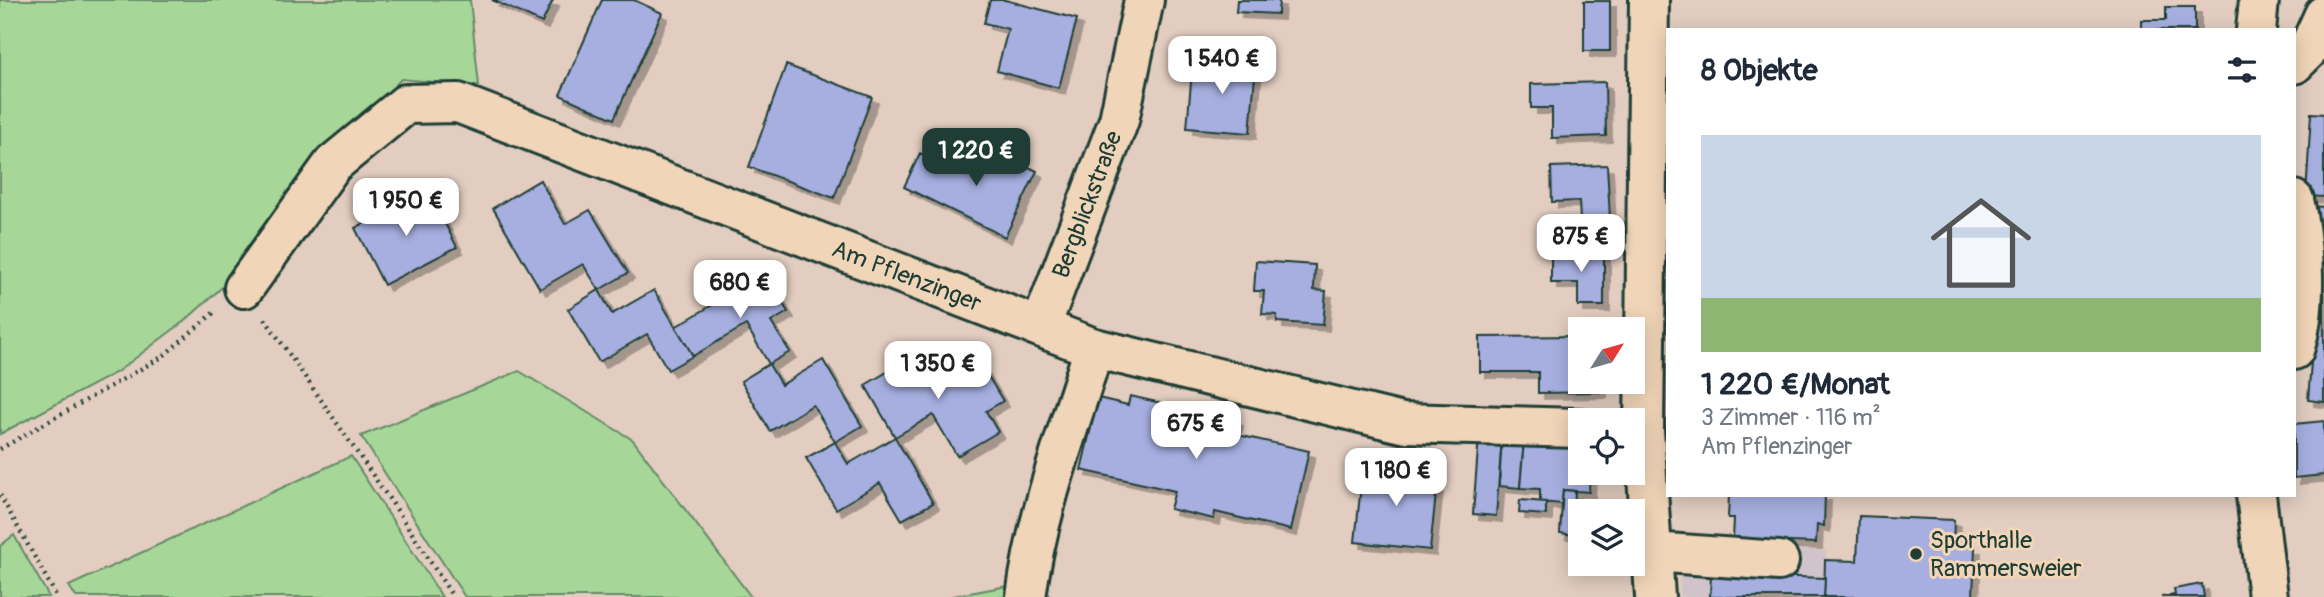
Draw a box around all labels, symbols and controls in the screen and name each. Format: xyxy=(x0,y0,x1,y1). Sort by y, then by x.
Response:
pin: 1 540 € xyxy=(1157,36,1287,96)
text: 1 540 € xyxy=(1184,44,1260,73)
icon: filters xyxy=(2223,51,2261,89)
text: 8 Objekte xyxy=(1701,52,1818,89)
street label: Bergblickstraße xyxy=(1046,127,1129,282)
pin: 1 220 € xyxy=(911,128,1041,188)
text: 1 220 € xyxy=(938,136,1014,165)
pin: 1 950 € xyxy=(341,178,471,238)
icon: home xyxy=(1918,180,2044,306)
text: 1 950 € xyxy=(369,186,443,215)
pin: 875 € xyxy=(1532,215,1630,274)
text: 875 € xyxy=(1553,222,1609,251)
street label: Am Pflenzinger xyxy=(828,234,986,318)
pin: 680 € xyxy=(691,260,789,320)
text: 680 € xyxy=(710,268,770,297)
north arrow xyxy=(1568,317,1645,394)
map controls xyxy=(1568,317,1645,576)
pin: 1 350 € xyxy=(873,342,1003,401)
text: 1 350 € xyxy=(900,349,976,378)
text: 1 220 €/Monat xyxy=(1701,366,1890,403)
pin: 675 € xyxy=(1147,402,1245,461)
text: 3 Zimmer · 116 m² xyxy=(1701,403,1881,432)
button: locate xyxy=(1568,408,1645,485)
text: 675 € xyxy=(1167,409,1225,438)
text: Am Pflenzinger xyxy=(1701,432,1852,461)
pin: 1 180 € xyxy=(1331,448,1461,508)
text: 1 180 € xyxy=(1361,456,1431,485)
button: layers xyxy=(1568,499,1645,576)
place label: Sporthalle Rammersweier xyxy=(1930,526,2082,583)
marker: Sporthalle Rammersweier xyxy=(1908,546,1924,562)

